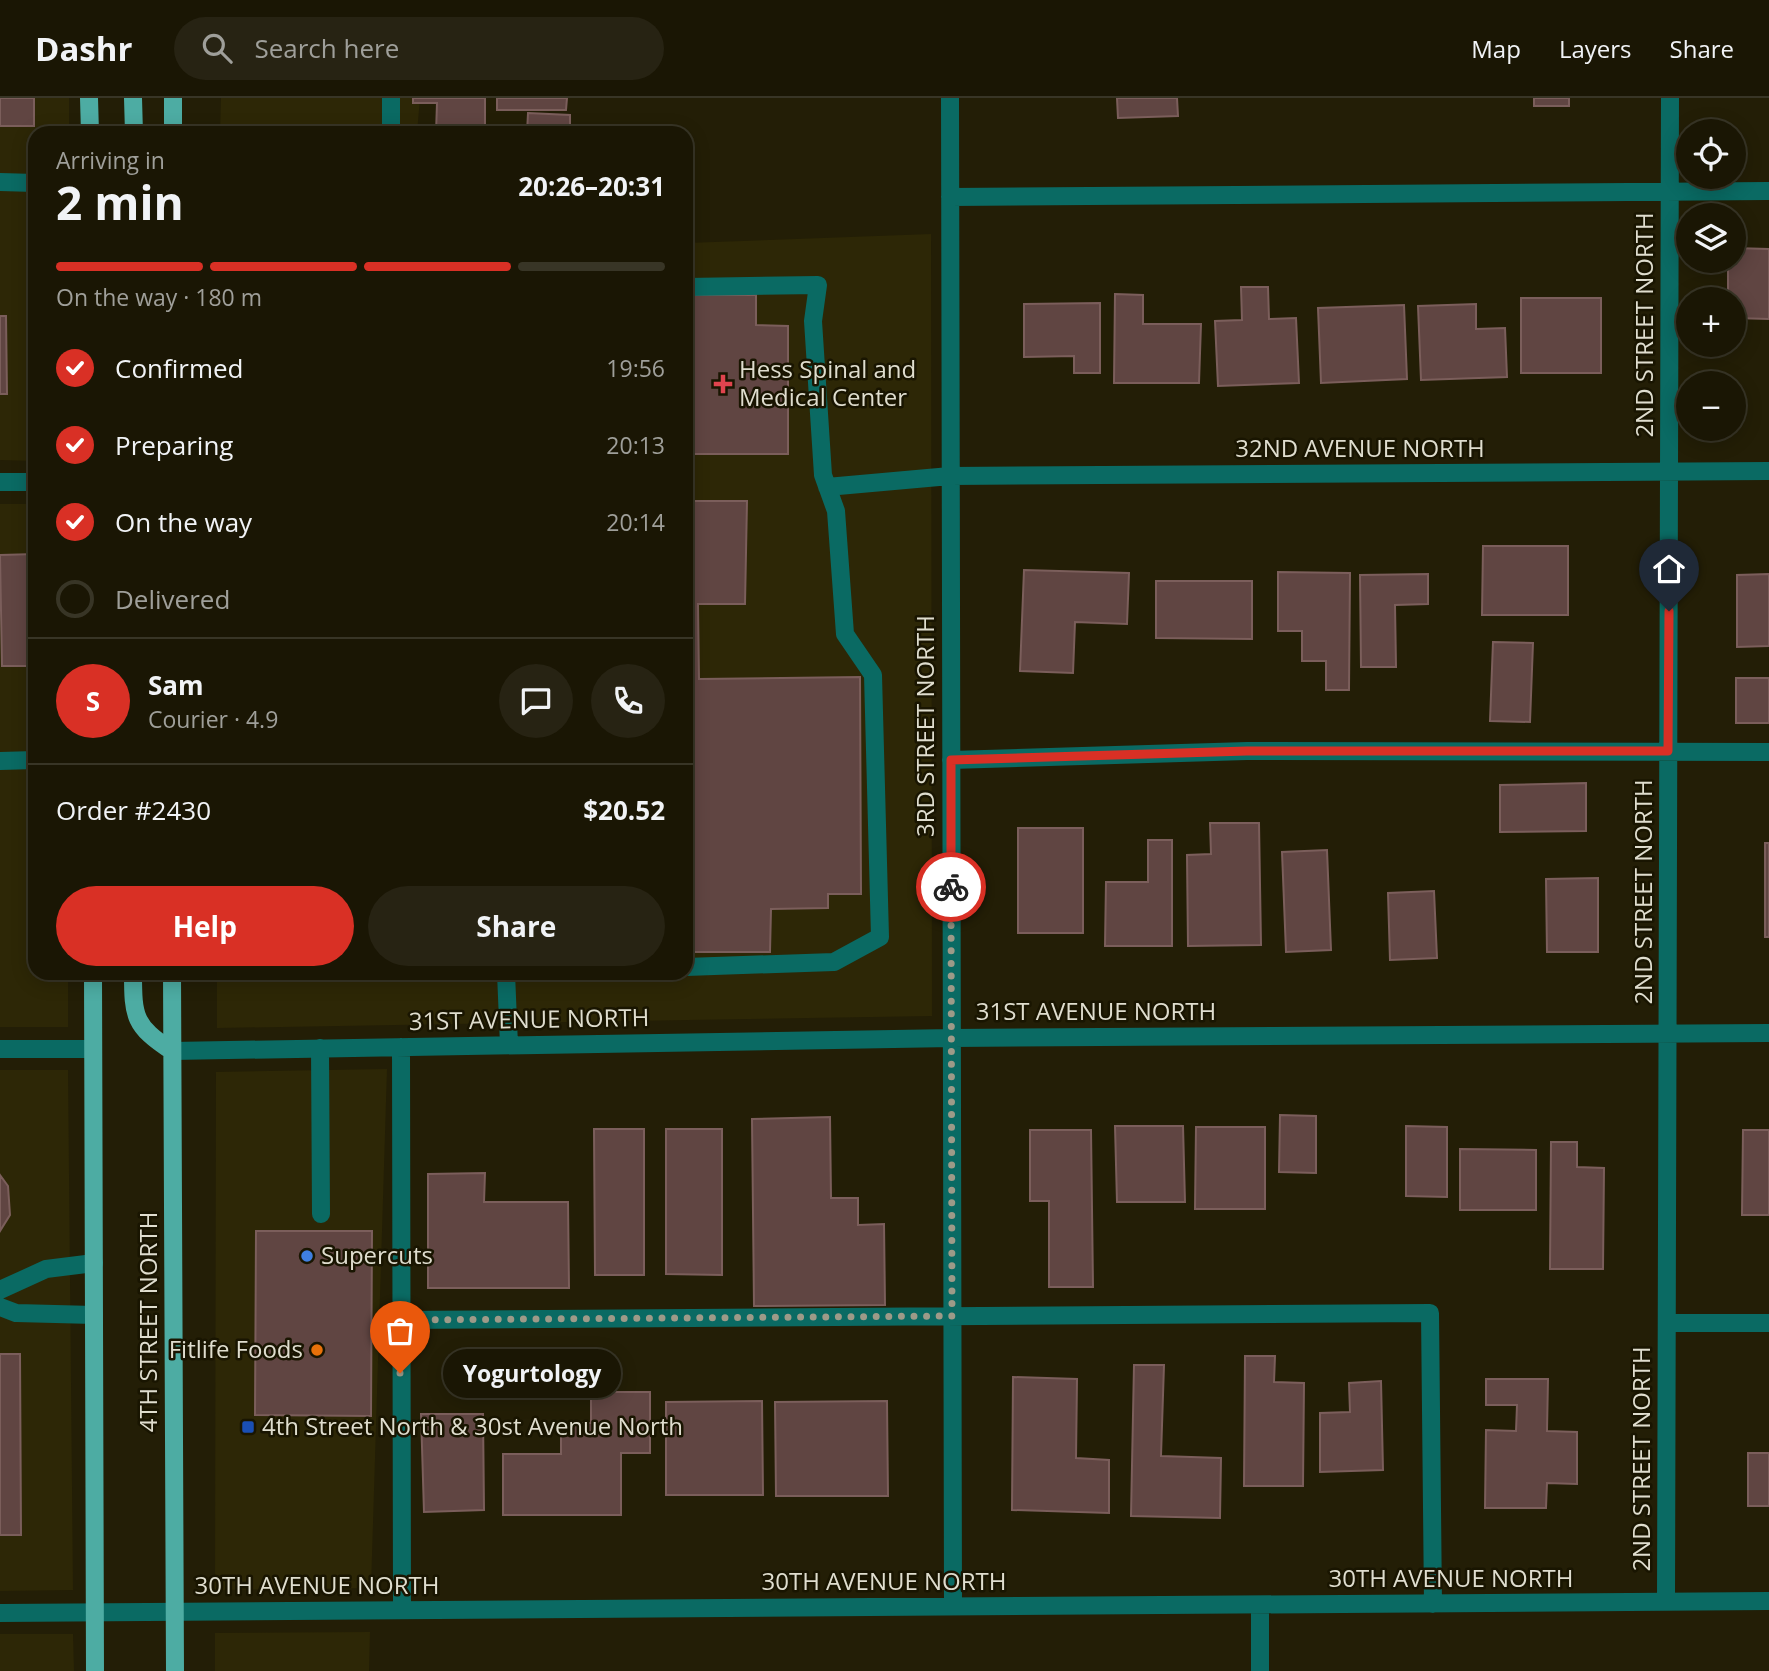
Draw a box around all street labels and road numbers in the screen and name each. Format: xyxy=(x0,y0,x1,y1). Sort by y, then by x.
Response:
street label: 2ND STREET NORTH xyxy=(1627,212,1660,438)
street label: 32ND AVENUE NORTH xyxy=(1235,431,1485,464)
street label: 3RD STREET NORTH xyxy=(908,615,941,837)
street label: 2ND STREET NORTH xyxy=(1626,779,1659,1005)
street label: 31ST AVENUE NORTH xyxy=(976,994,1216,1027)
street label: 31ST AVENUE NORTH xyxy=(408,1000,649,1037)
street label: 4TH STREET NORTH xyxy=(131,1212,164,1432)
street label: 2ND STREET NORTH xyxy=(1624,1346,1657,1572)
street label: 30TH AVENUE NORTH xyxy=(1328,1561,1574,1594)
street label: 30TH AVENUE NORTH xyxy=(761,1564,1007,1597)
street label: 30TH AVENUE NORTH xyxy=(194,1568,440,1601)

